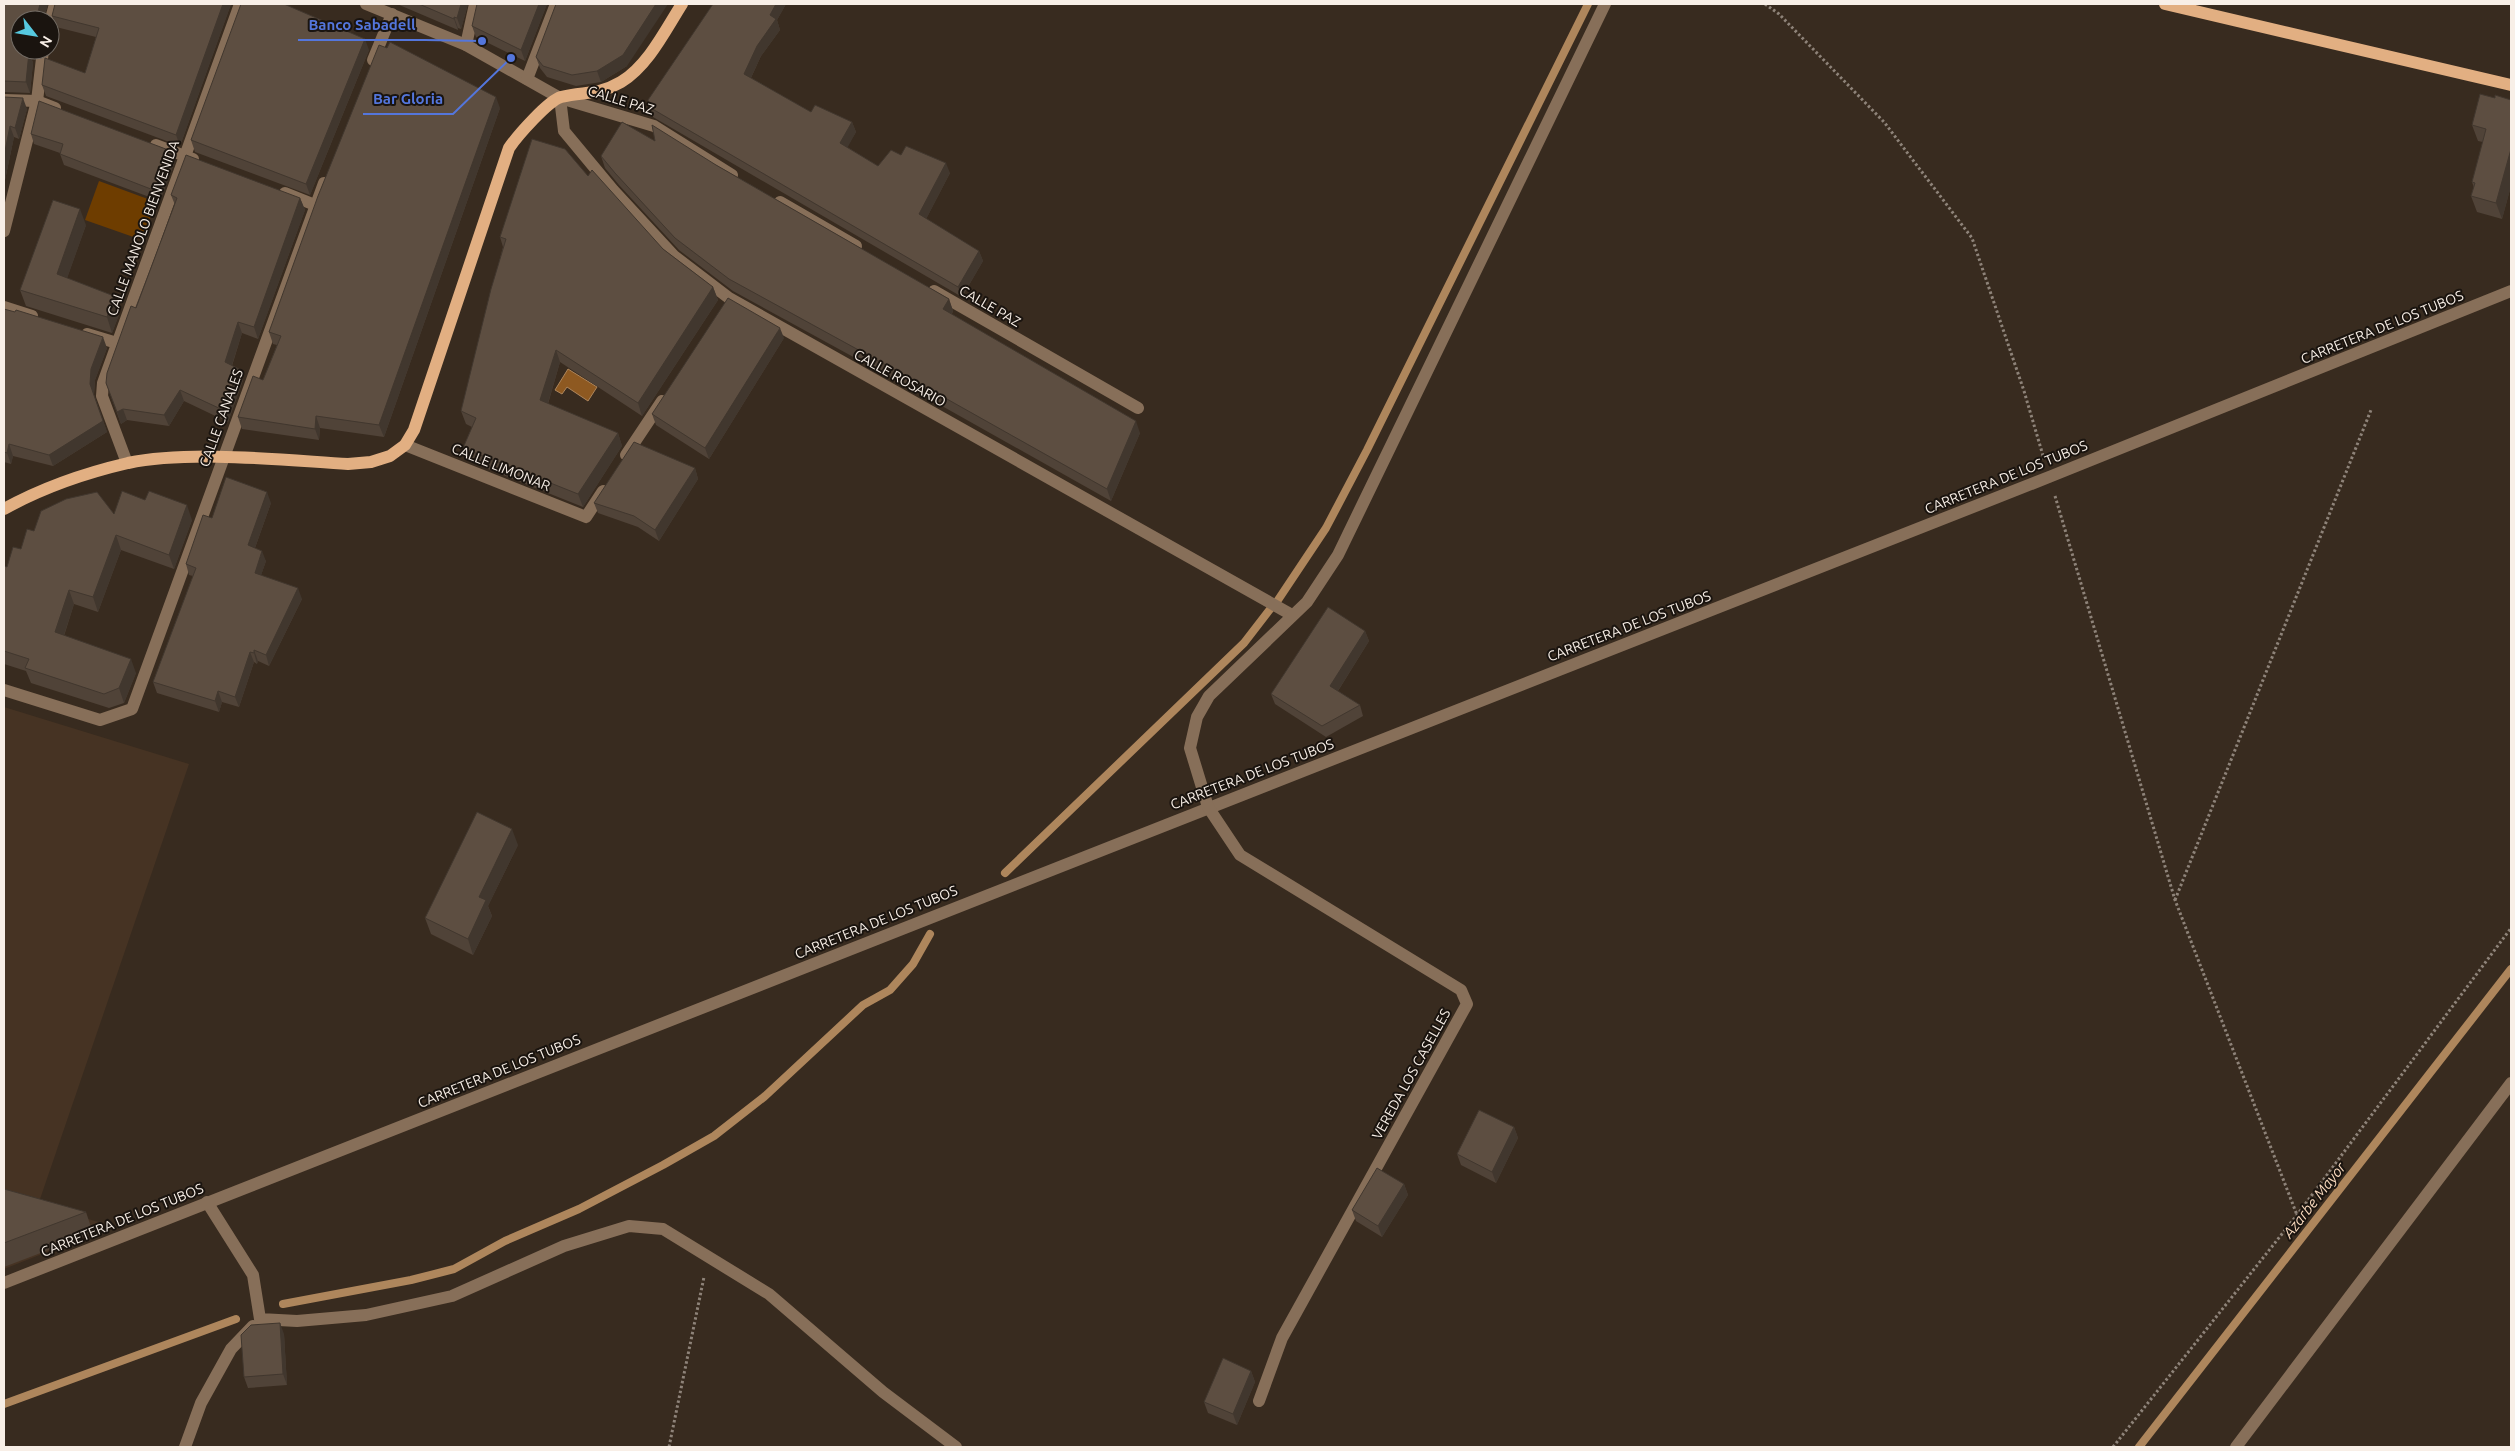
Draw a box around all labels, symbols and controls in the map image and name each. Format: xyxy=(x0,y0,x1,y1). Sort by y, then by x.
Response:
north arrow xyxy=(10,10,60,60)
callout: Banco Sabadell xyxy=(298,10,425,40)
text: Banco Sabadell xyxy=(308,16,416,33)
text: N xyxy=(37,33,56,50)
street label: CALLE PAZ xyxy=(586,82,656,118)
callout: Bar Gloria xyxy=(363,84,453,114)
text: Bar Gloria xyxy=(373,90,443,107)
street label: CALLE MANOLO BIENVENIDA xyxy=(104,138,182,318)
street label: CALLE PAZ xyxy=(956,282,1024,330)
street label: CARRETERA DE LOS TUBOS xyxy=(2298,287,2466,367)
street label: CALLE ROSARIO xyxy=(851,346,949,410)
street label: CALLE CANALES xyxy=(196,367,246,469)
street label: CARRETERA DE LOS TUBOS xyxy=(1922,437,2090,517)
street label: CALLE LIMONAR xyxy=(449,440,553,494)
street label: CARRETERA DE LOS TUBOS xyxy=(1545,587,1713,665)
street label: CARRETERA DE LOS TUBOS xyxy=(1168,735,1336,813)
street label: CARRETERA DE LOS TUBOS xyxy=(792,882,960,962)
street label: VEREDA LOS CASELLES xyxy=(1369,1006,1453,1142)
street label: CARRETERA DE LOS TUBOS xyxy=(415,1031,583,1111)
water label: Azarbe Mayor xyxy=(2279,1158,2350,1242)
street label: CARRETERA DE LOS TUBOS xyxy=(38,1180,206,1260)

